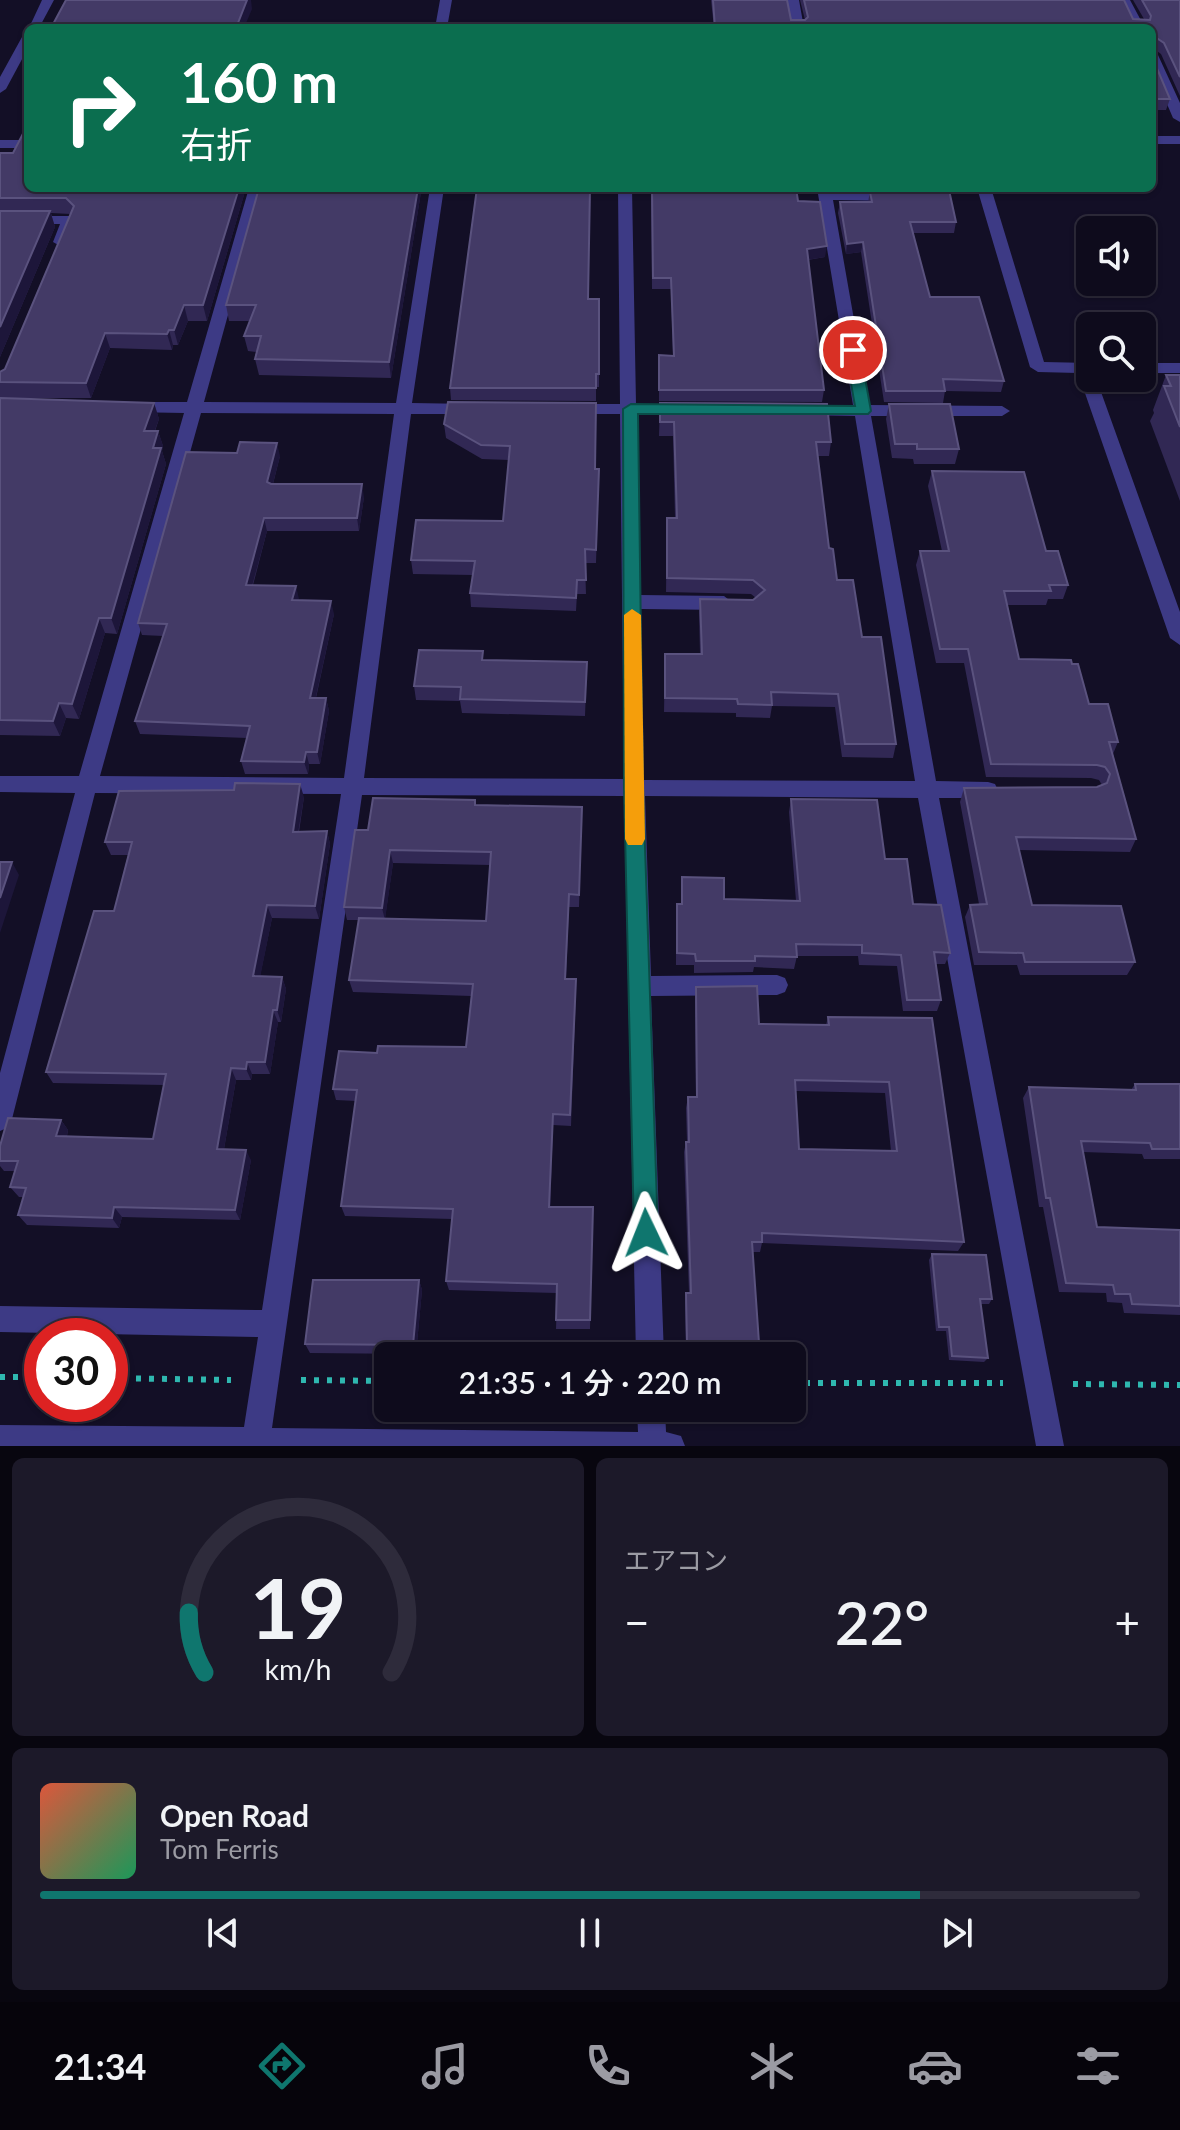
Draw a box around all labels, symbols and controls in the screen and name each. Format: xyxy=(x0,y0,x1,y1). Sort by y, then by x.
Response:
text: 160 m xyxy=(180,48,338,115)
icon: right xyxy=(48,56,152,160)
text: 右折 xyxy=(180,122,252,166)
map controls xyxy=(1076,216,1156,392)
button: sound xyxy=(1076,216,1156,296)
button: search xyxy=(1076,312,1156,392)
pin xyxy=(819,316,887,384)
icon: arrive xyxy=(831,328,875,372)
position arrow xyxy=(604,1191,688,1275)
speed limit sign: 30 xyxy=(24,1318,128,1422)
text: 21:35 · 1 分 · 220 m xyxy=(459,1364,721,1400)
text: エアコン xyxy=(624,1544,728,1576)
text: 19 xyxy=(250,1557,346,1657)
text: 22° xyxy=(835,1586,929,1658)
text: − xyxy=(624,1596,650,1648)
text: + xyxy=(1114,1596,1140,1648)
text: km/h xyxy=(265,1652,331,1686)
text: Open Road xyxy=(160,1797,309,1833)
text: Tom Ferris xyxy=(160,1833,279,1865)
icon: previous xyxy=(201,1911,245,1955)
icon: pause xyxy=(568,1911,612,1955)
icon: next xyxy=(935,1911,979,1955)
icon: directions xyxy=(254,2038,310,2094)
icon: music xyxy=(417,2038,473,2094)
icon: phone xyxy=(580,2038,636,2094)
icon: climate xyxy=(744,2038,800,2094)
icon: car xyxy=(907,2038,963,2094)
icon: filters xyxy=(1070,2038,1126,2094)
text: 21:34 xyxy=(54,2044,146,2088)

